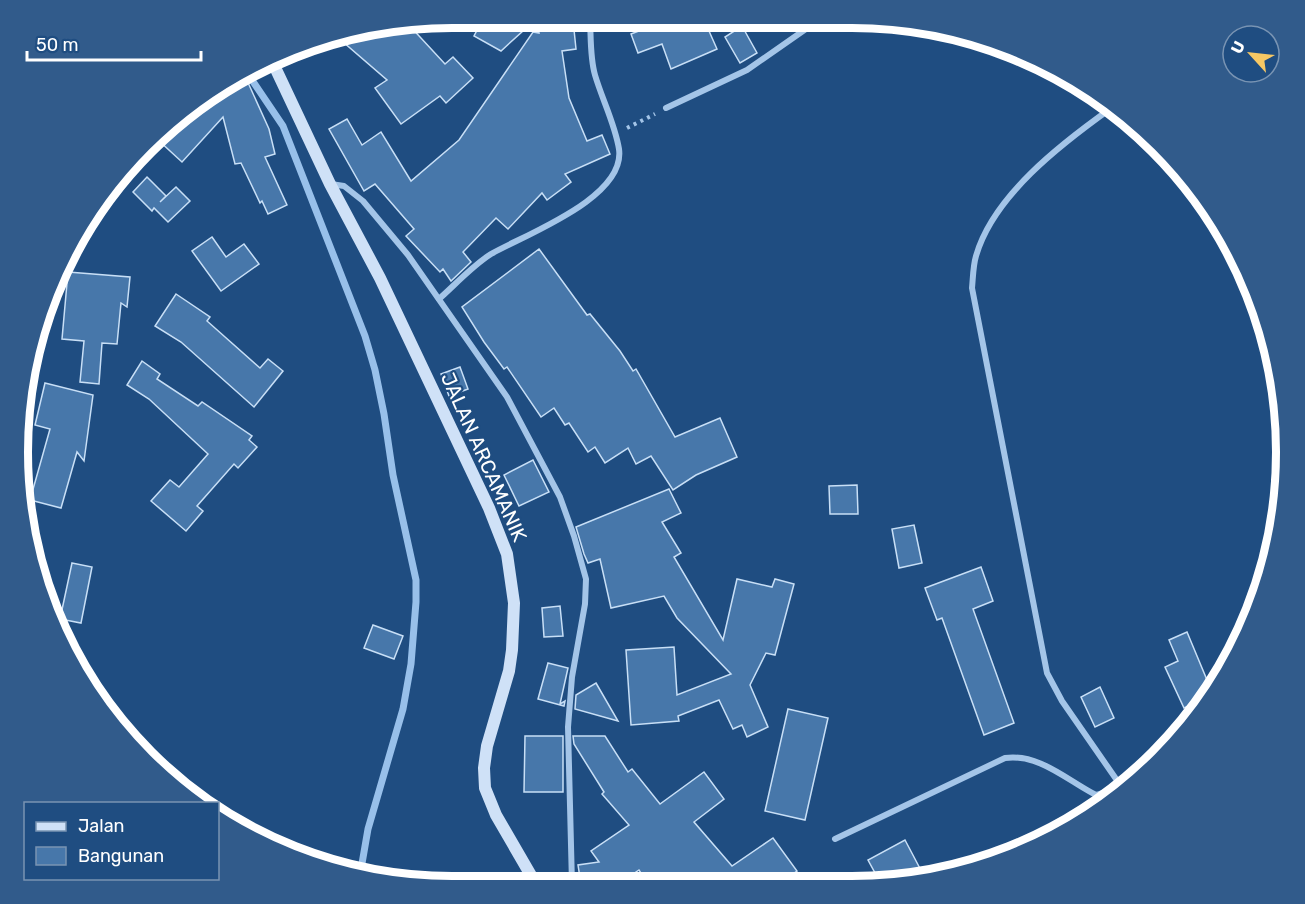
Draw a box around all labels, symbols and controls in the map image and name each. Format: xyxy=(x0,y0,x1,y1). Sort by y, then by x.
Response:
scale bar xyxy=(27,24,201,62)
north arrow xyxy=(1221,24,1281,84)
text: 50 m xyxy=(36,34,79,56)
text: U xyxy=(1227,38,1249,57)
street label: JALAN ARCAMANIK xyxy=(436,369,532,545)
legend xyxy=(24,802,219,880)
text: Jalan xyxy=(78,815,125,837)
text: Bangunan xyxy=(78,845,164,867)

